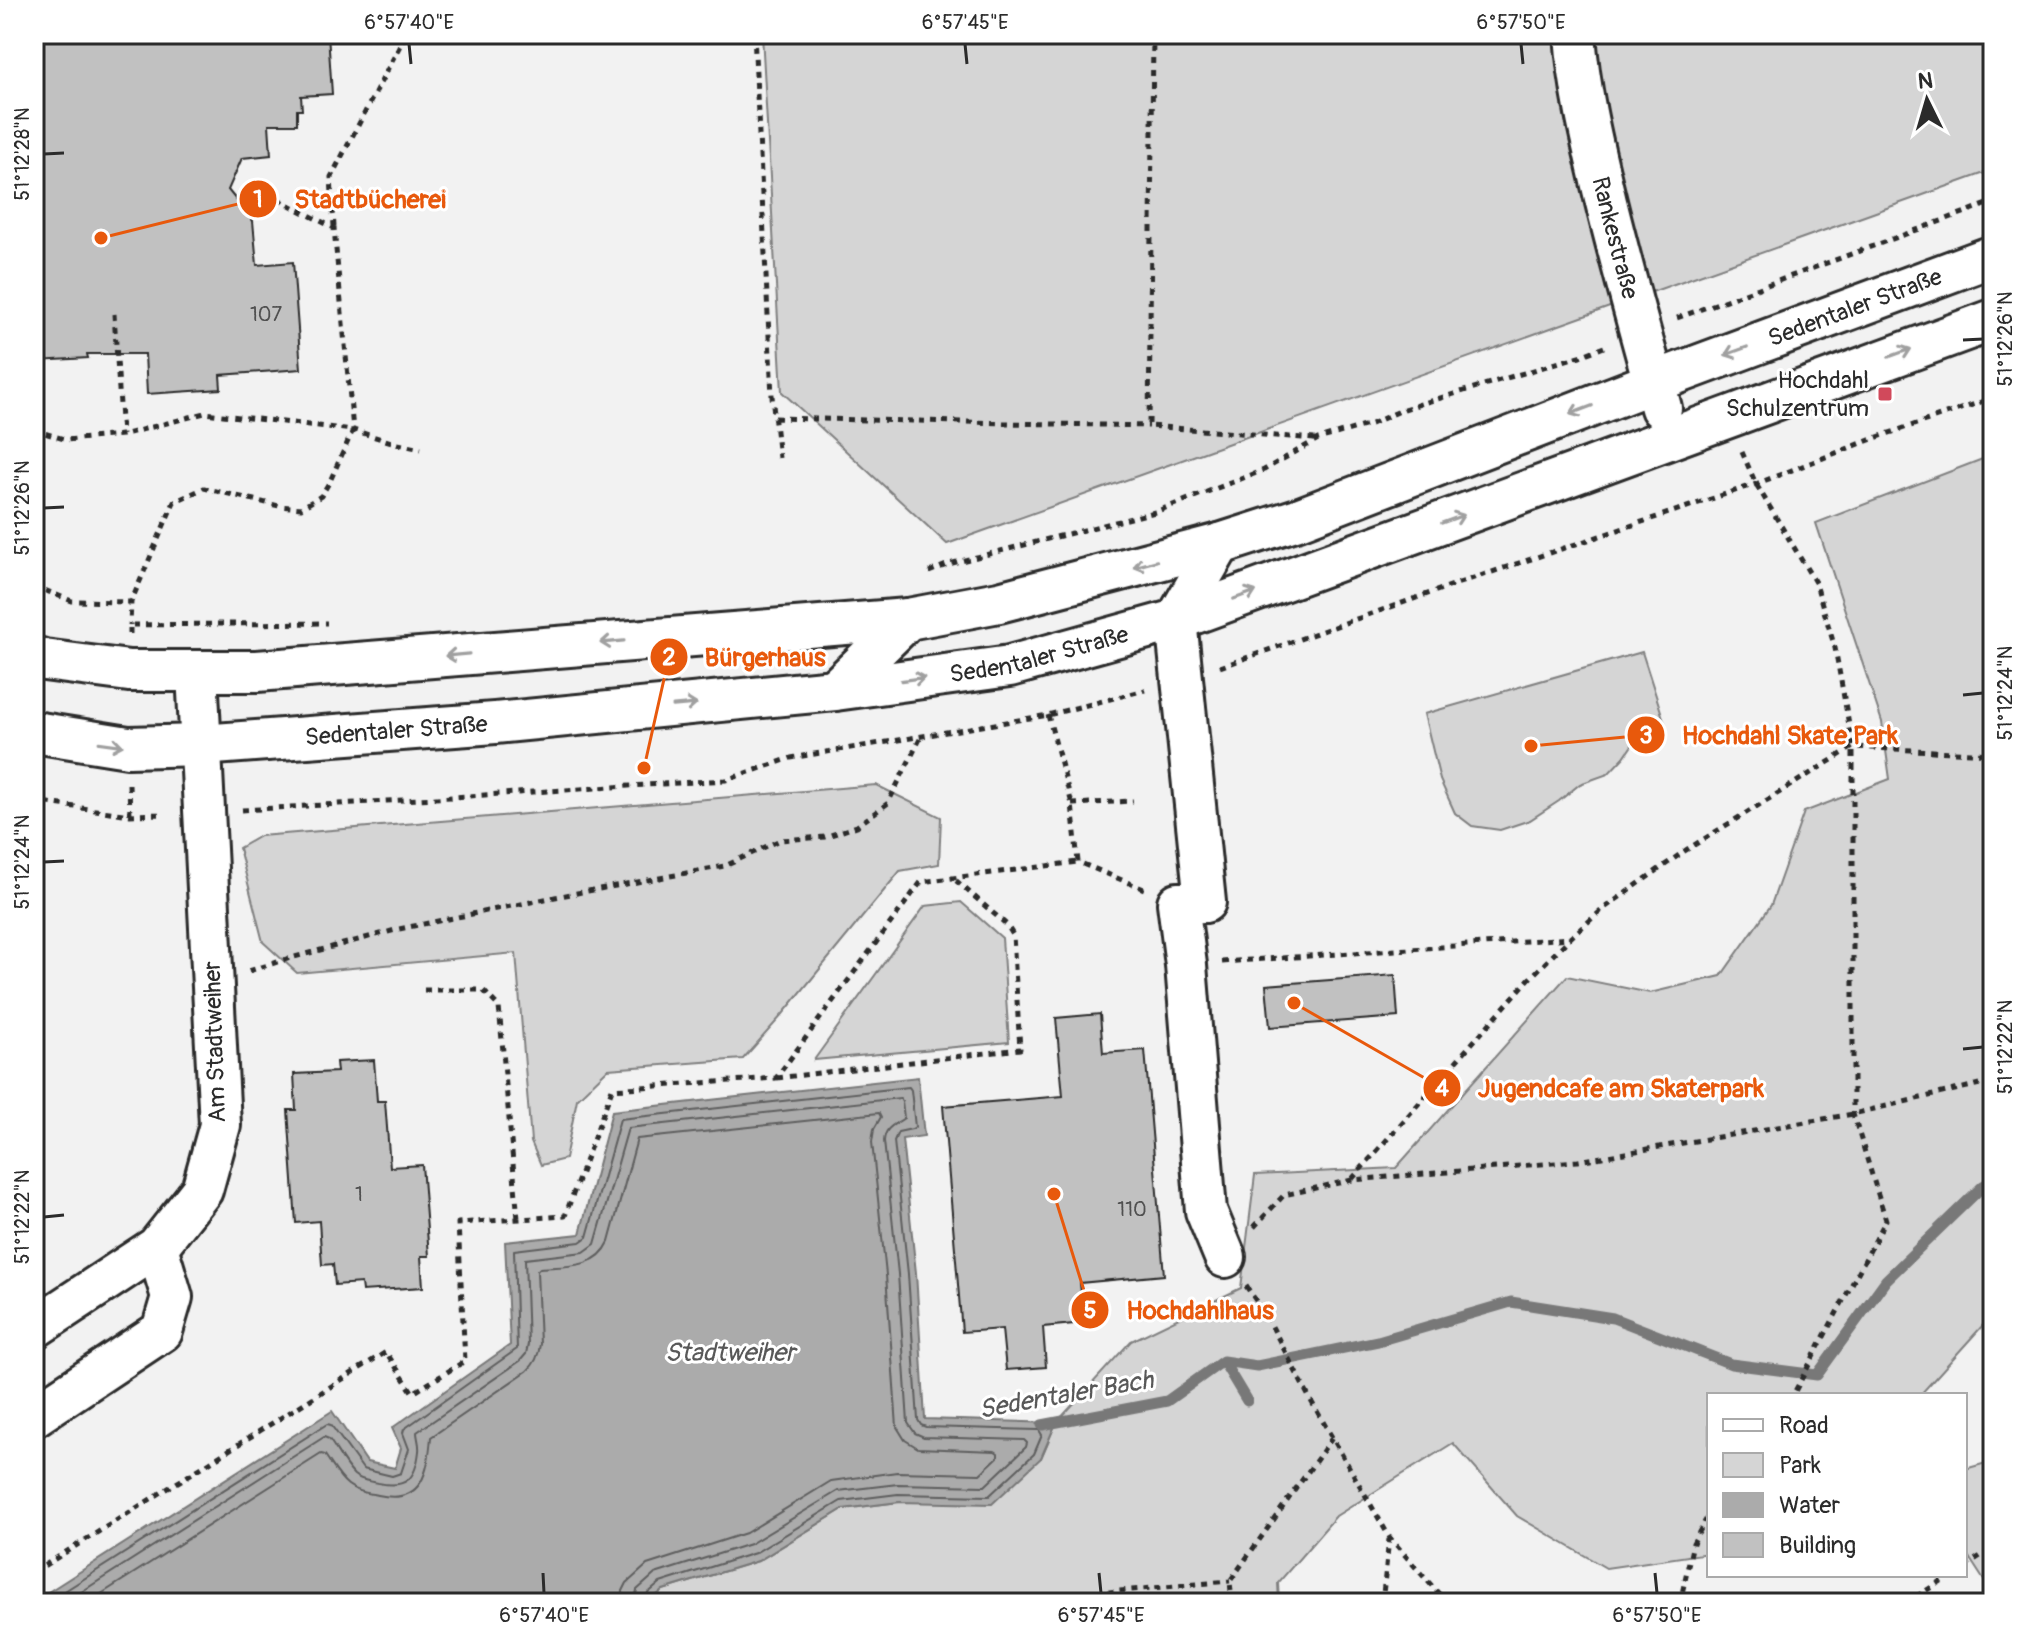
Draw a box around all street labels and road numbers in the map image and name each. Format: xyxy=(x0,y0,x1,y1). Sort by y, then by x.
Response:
street label: Rankestraße xyxy=(1586,174,1645,302)
street label: Sedentaler Straße xyxy=(1764,262,1946,353)
street label: Sedentaler Straße xyxy=(948,619,1132,689)
street label: Sedentaler Straße xyxy=(304,709,489,752)
street label: Am Stadtweiher xyxy=(198,960,232,1123)

